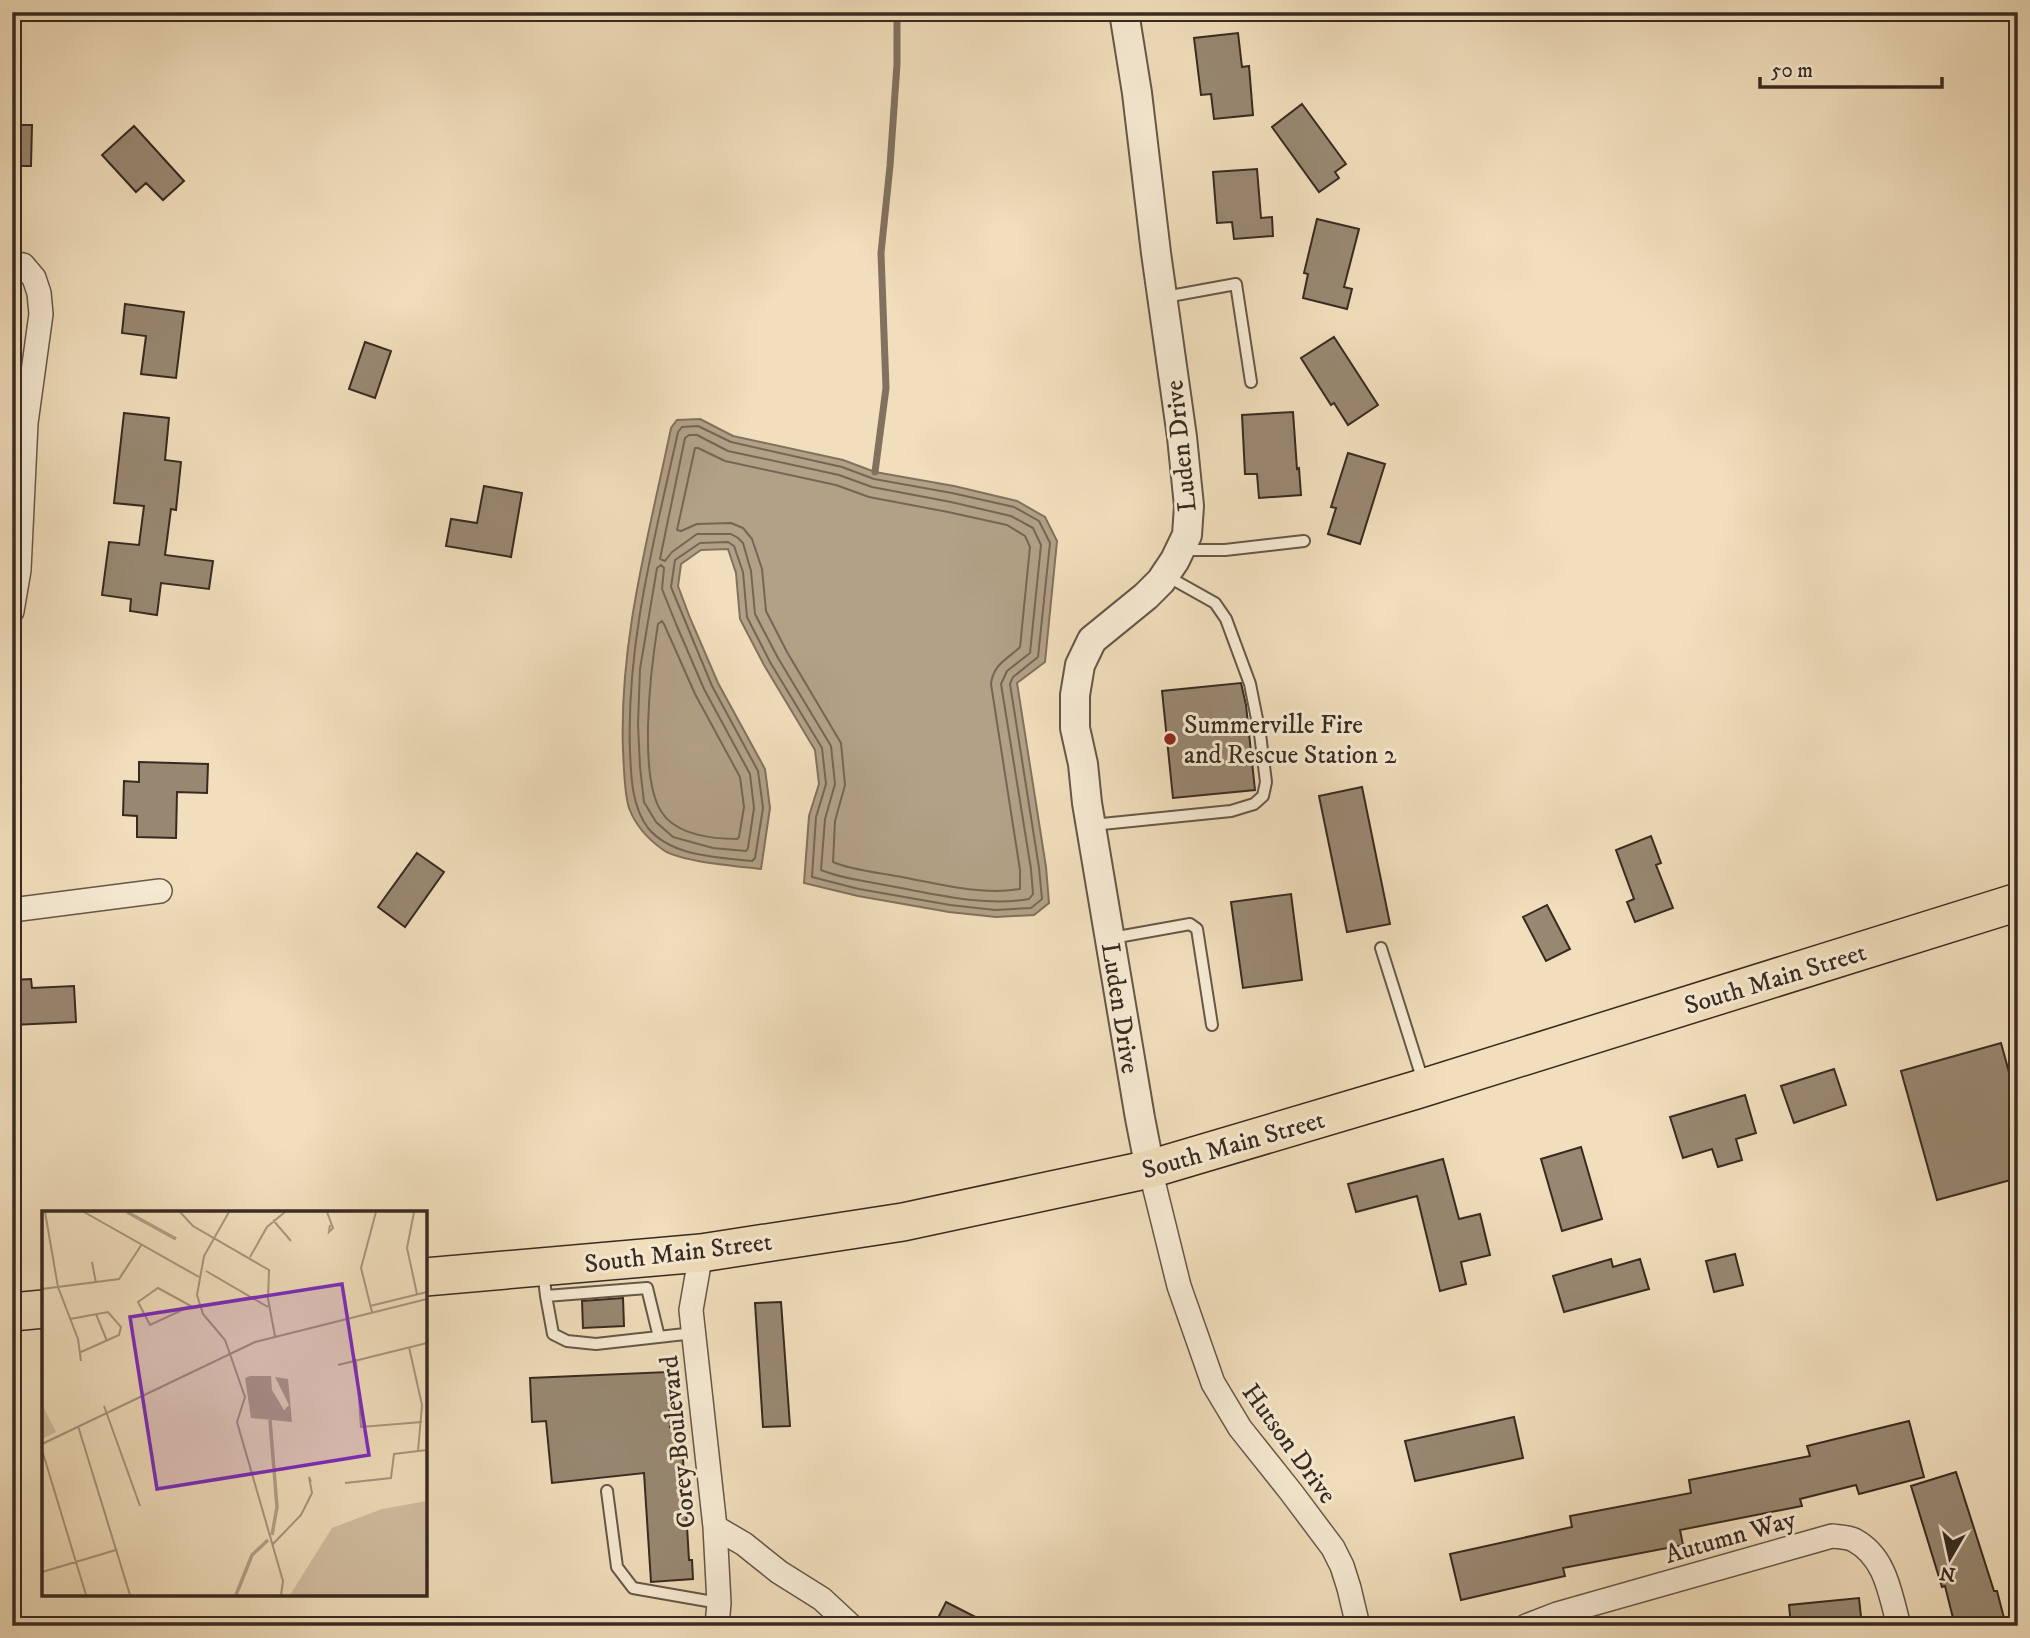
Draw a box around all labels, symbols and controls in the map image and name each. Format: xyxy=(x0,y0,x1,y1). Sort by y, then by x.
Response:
scale bar xyxy=(1760,46,1942,90)
text: 50 m xyxy=(1771,58,1813,84)
street label: Luden Drive xyxy=(1158,378,1205,513)
place label: Summerville Fire and Rescue Station 2 xyxy=(1184,709,1397,772)
marker: Summerville Fire and Rescue Station 2 xyxy=(1162,731,1178,747)
street label: South Main Street xyxy=(1680,936,1870,1023)
street label: Luden Drive xyxy=(1093,940,1146,1076)
street label: South Main Street xyxy=(1138,1104,1329,1187)
inset map xyxy=(42,1211,427,1596)
street label: South Main Street xyxy=(583,1226,774,1281)
street label: Corey Boulevard xyxy=(653,1354,704,1530)
street label: Hutson Drive xyxy=(1234,1377,1343,1510)
street label: Autumn Way xyxy=(1661,1503,1800,1572)
north arrow xyxy=(1914,1522,1984,1592)
text: N xyxy=(1938,1561,1957,1586)

